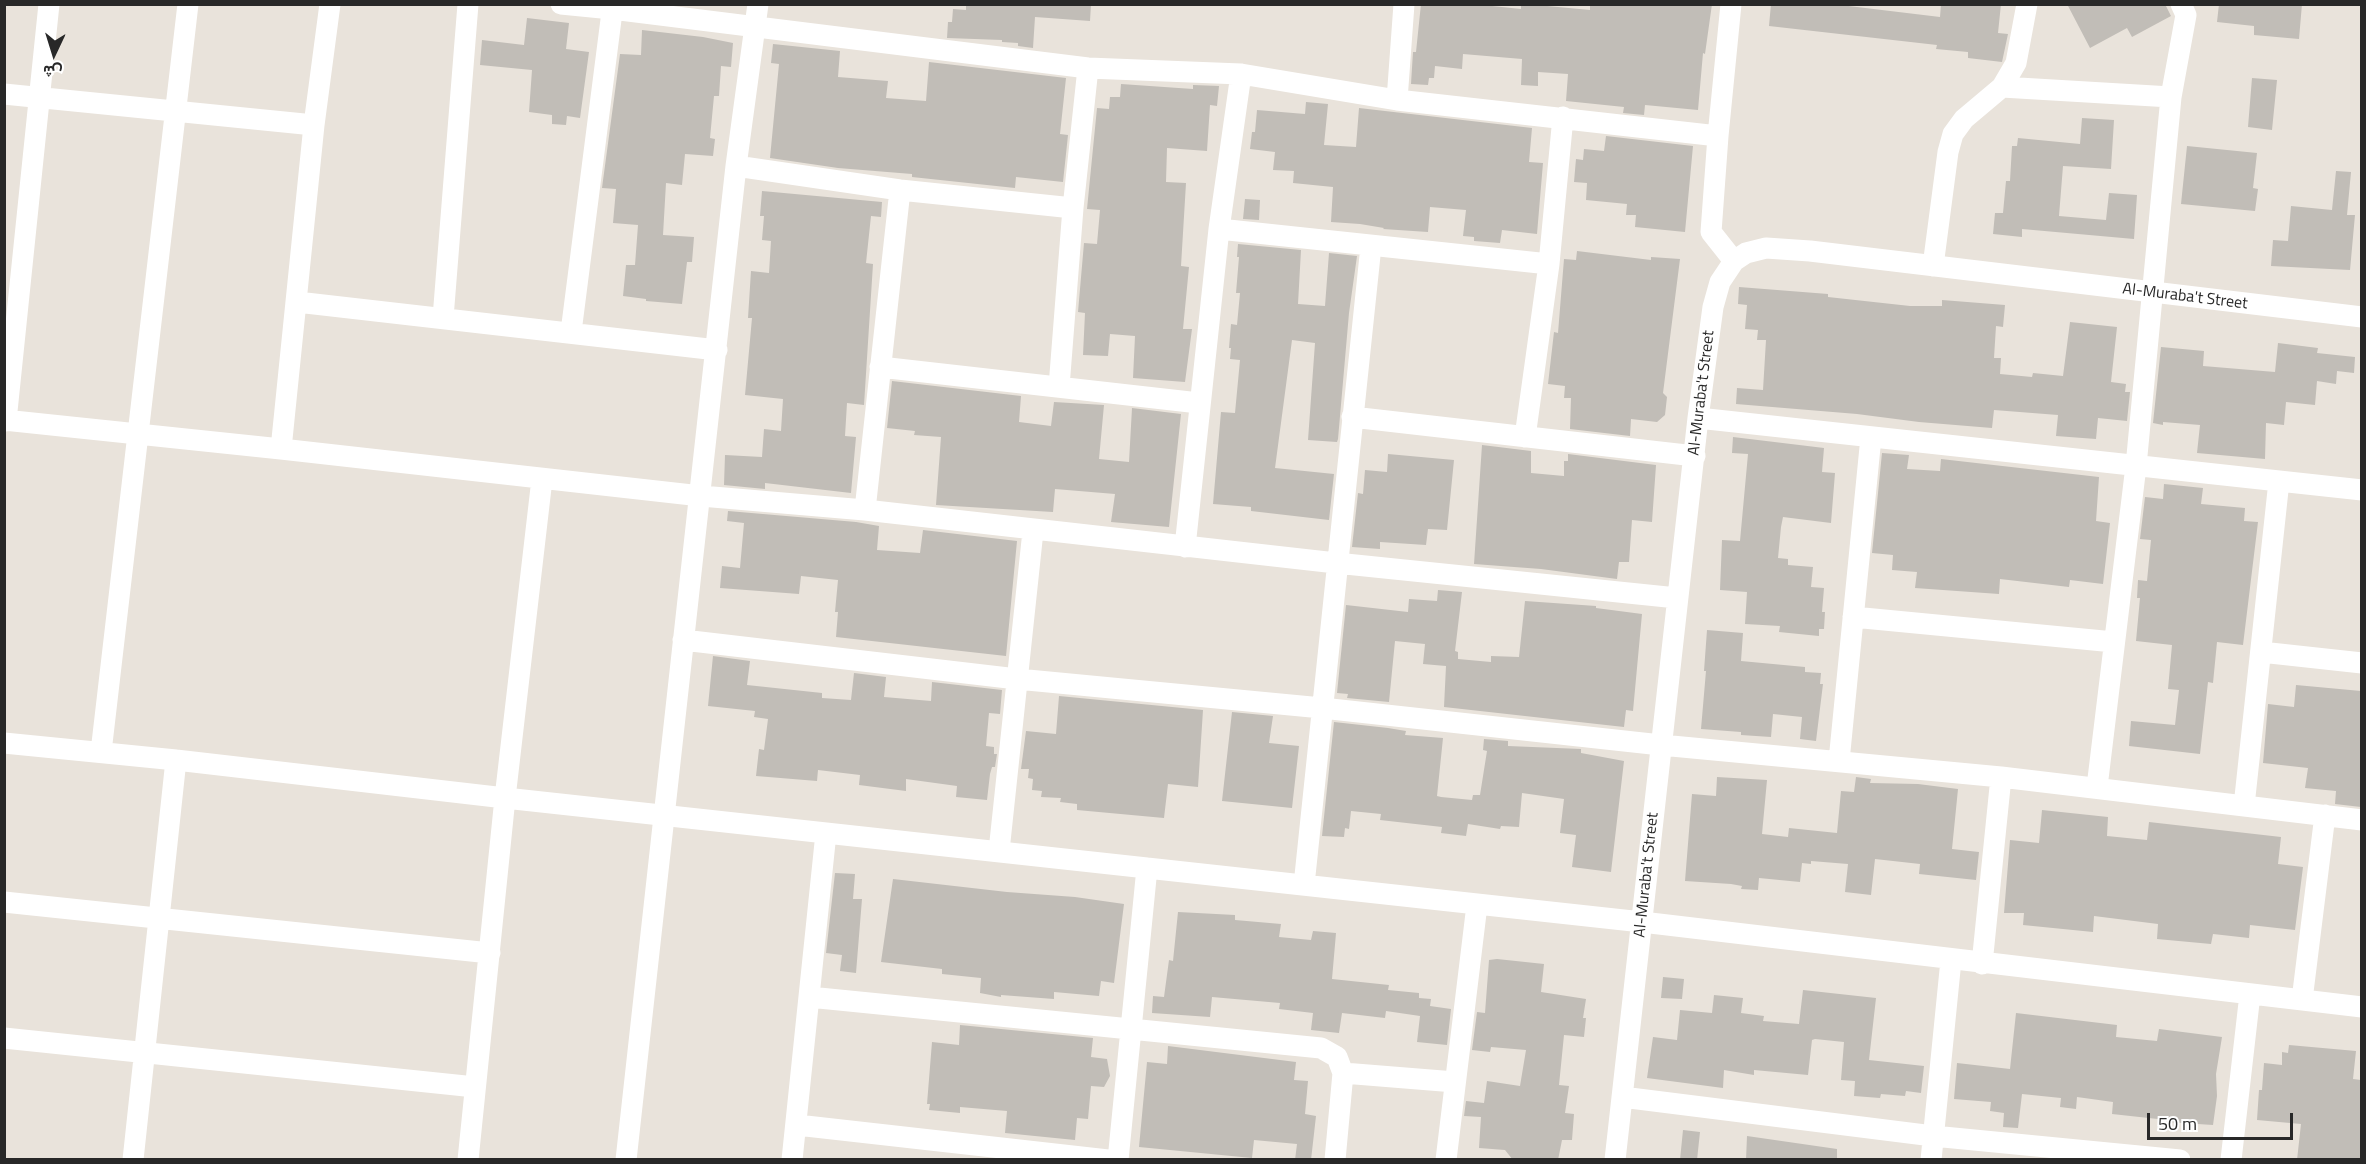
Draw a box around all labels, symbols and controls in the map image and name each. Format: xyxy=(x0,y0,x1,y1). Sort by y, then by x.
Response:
north arrow xyxy=(24,24,84,84)
text: ش xyxy=(42,59,63,85)
street label: Al-Muraba't Street xyxy=(2121,280,2249,314)
street label: Al-Muraba't Street xyxy=(1685,329,1719,457)
street label: Al-Muraba't Street xyxy=(1631,811,1663,939)
scale bar xyxy=(2150,1101,2296,1139)
text: 50 m xyxy=(2158,1110,2197,1137)

